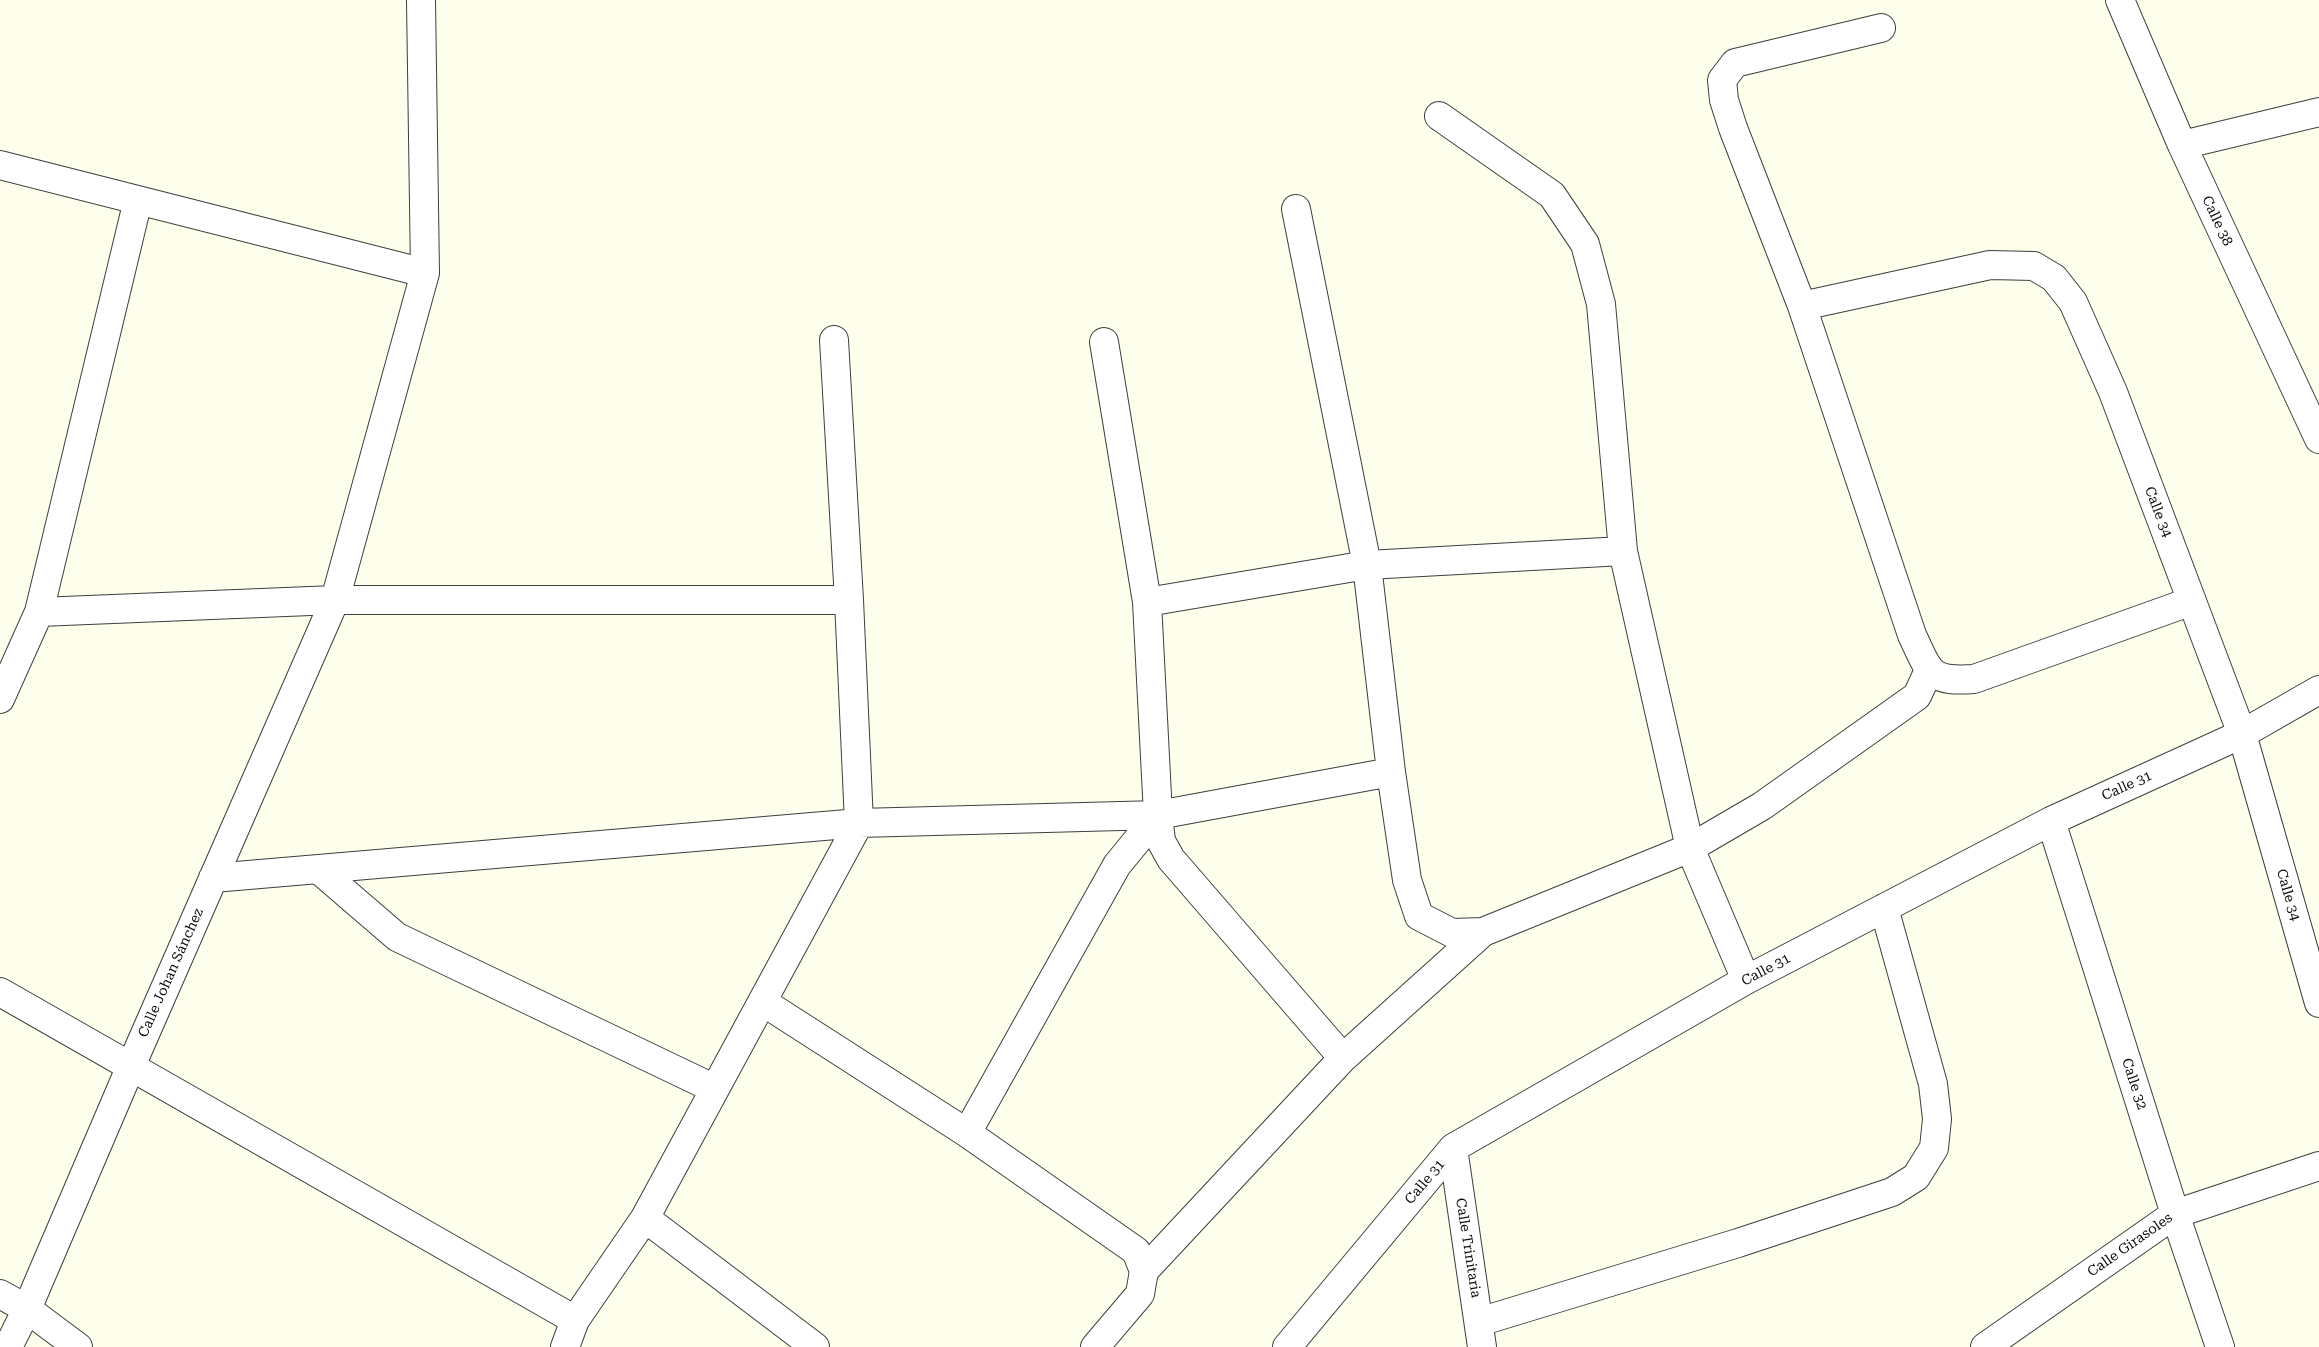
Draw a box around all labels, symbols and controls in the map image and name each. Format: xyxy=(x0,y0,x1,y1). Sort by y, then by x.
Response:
street label: Calle 38 xyxy=(2198,193,2236,249)
street label: Calle 34 xyxy=(2141,484,2175,540)
street label: Calle 31 xyxy=(2099,768,2155,804)
street label: Calle 34 xyxy=(2273,867,2303,923)
street label: Calle Johan Sánchez xyxy=(135,906,207,1040)
street label: Calle 31 xyxy=(1739,950,1793,990)
street label: Calle 32 xyxy=(2118,1056,2150,1112)
street label: Calle 31 xyxy=(1401,1156,1449,1208)
street label: Calle Trinitaria xyxy=(1452,1197,1484,1299)
street label: Calle Girasoles xyxy=(2084,1209,2176,1281)

